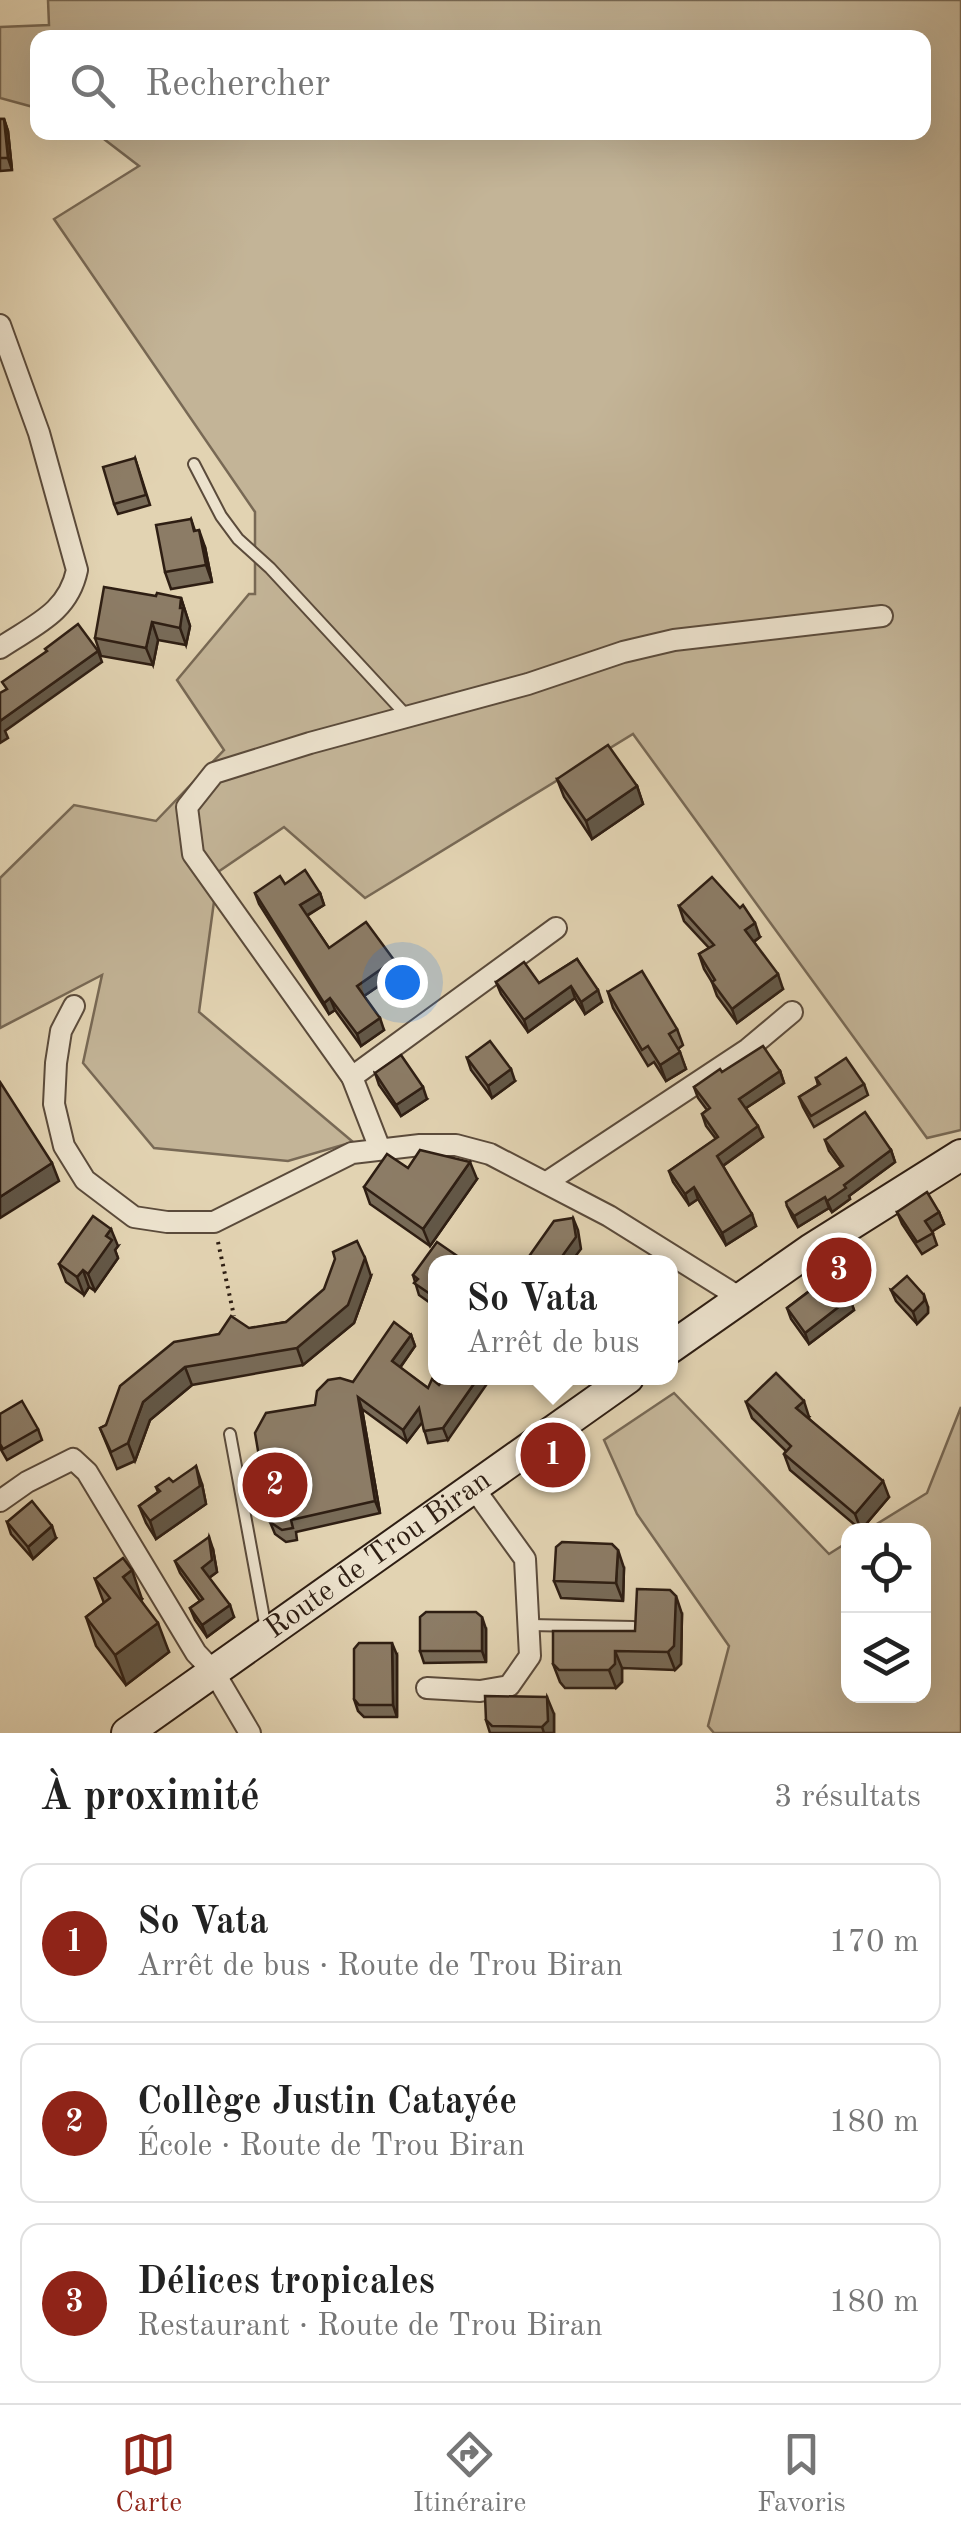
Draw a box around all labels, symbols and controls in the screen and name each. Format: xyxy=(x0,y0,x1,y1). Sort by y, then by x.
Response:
search box xyxy=(30,30,931,140)
icon: search xyxy=(65,58,120,113)
text: Rechercher xyxy=(145,66,330,104)
your location xyxy=(377,957,428,1008)
pin: 3 xyxy=(806,1232,872,1308)
popup xyxy=(428,1255,678,1385)
text: So Vata xyxy=(466,1281,598,1319)
text: Arrêt de bus xyxy=(466,1328,640,1360)
pin: 1 xyxy=(520,1418,586,1492)
pin: 2 xyxy=(242,1448,308,1522)
street label: Route de Trou Biran xyxy=(260,1465,496,1645)
map controls xyxy=(841,1523,931,1703)
button: locate xyxy=(841,1523,931,1613)
button: layers xyxy=(841,1613,931,1703)
text: À proximité xyxy=(40,1777,260,1819)
text: 3 résultats xyxy=(774,1782,921,1814)
text: So Vata xyxy=(137,1904,268,1942)
text: 1 xyxy=(65,1927,84,1959)
text: 170 m xyxy=(829,1927,919,1959)
text: Arrêt de bus · Route de Trou Biran xyxy=(137,1951,623,1983)
text: Collège Justin Catayée xyxy=(137,2084,517,2122)
text: 2 xyxy=(65,2107,84,2139)
text: 180 m xyxy=(829,2107,919,2139)
text: École · Route de Trou Biran xyxy=(137,2131,525,2163)
text: Délices tropicales xyxy=(137,2264,435,2302)
text: 3 xyxy=(65,2287,84,2319)
text: 180 m xyxy=(829,2287,919,2319)
text: Restaurant · Route de Trou Biran xyxy=(137,2311,603,2343)
tab: Carte xyxy=(115,2427,182,2522)
tab: Itinéraire xyxy=(413,2427,526,2522)
tab: Favoris xyxy=(757,2427,846,2522)

